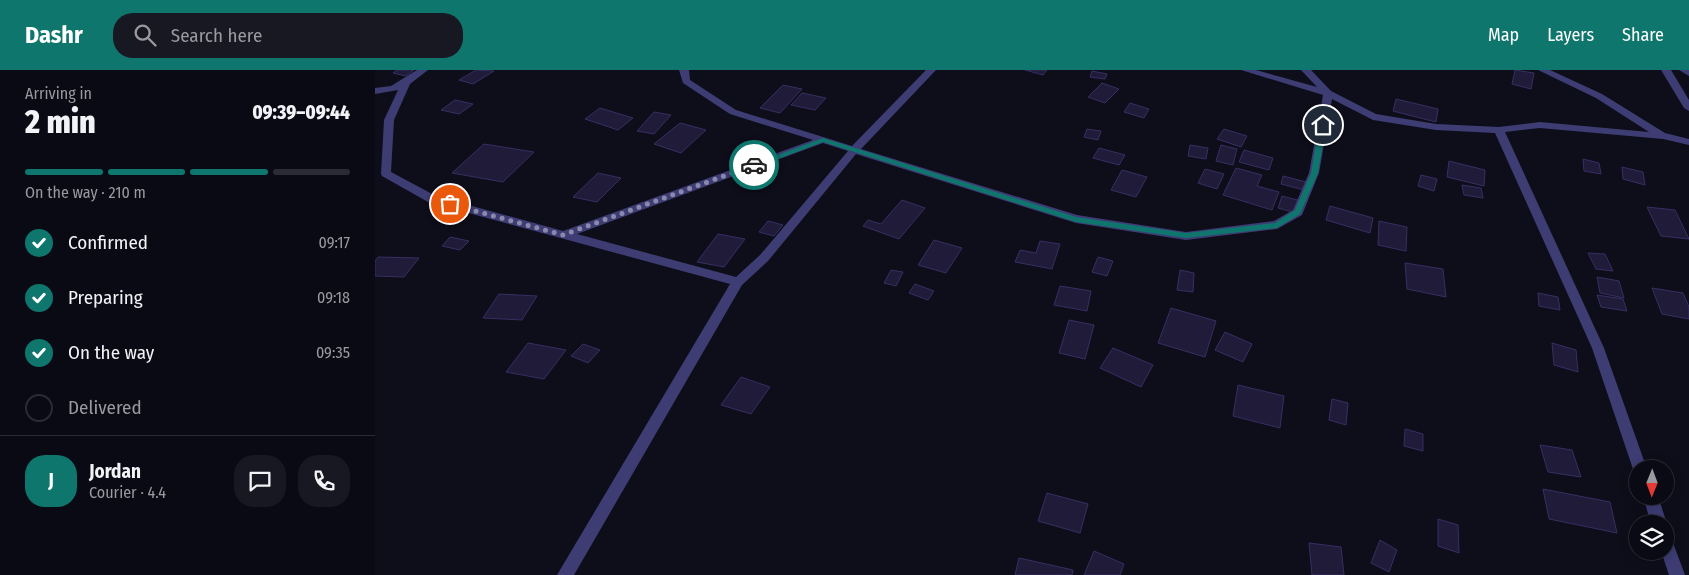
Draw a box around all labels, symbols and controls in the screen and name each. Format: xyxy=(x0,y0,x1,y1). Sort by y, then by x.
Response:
search box xyxy=(113,13,463,58)
text: Dashr xyxy=(25,21,83,49)
icon: search xyxy=(131,21,159,49)
text: Search here xyxy=(171,24,262,47)
text: Map xyxy=(1488,24,1519,46)
text: Layers xyxy=(1547,24,1594,46)
text: Share xyxy=(1622,24,1664,46)
text: Arriving in xyxy=(25,84,92,103)
text: 09:39–09:44 xyxy=(252,101,350,124)
text: 2 min xyxy=(25,103,96,141)
pin xyxy=(1302,104,1344,146)
icon: home xyxy=(1309,111,1337,139)
courier xyxy=(729,140,779,190)
icon: car xyxy=(740,151,768,179)
text: On the way · 210 m xyxy=(25,183,146,202)
pin xyxy=(429,183,471,225)
icon: bag xyxy=(436,190,464,218)
icon: check xyxy=(25,229,53,257)
text: Confirmed xyxy=(68,231,148,254)
text: 09:17 xyxy=(319,233,350,252)
icon: check xyxy=(25,284,53,312)
text: Preparing xyxy=(68,286,143,309)
text: 09:18 xyxy=(317,288,350,307)
icon: check xyxy=(25,339,53,367)
text: On the way xyxy=(68,341,154,364)
text: 09:35 xyxy=(316,343,350,362)
text: Delivered xyxy=(68,396,142,419)
button: chat xyxy=(234,455,286,507)
button: phone xyxy=(298,455,350,507)
text: Jordan xyxy=(89,460,141,483)
north arrow xyxy=(1629,460,1674,505)
map controls xyxy=(1629,460,1674,560)
text: J xyxy=(48,469,54,492)
text: Courier · 4.4 xyxy=(89,483,166,502)
button: layers xyxy=(1629,515,1674,560)

